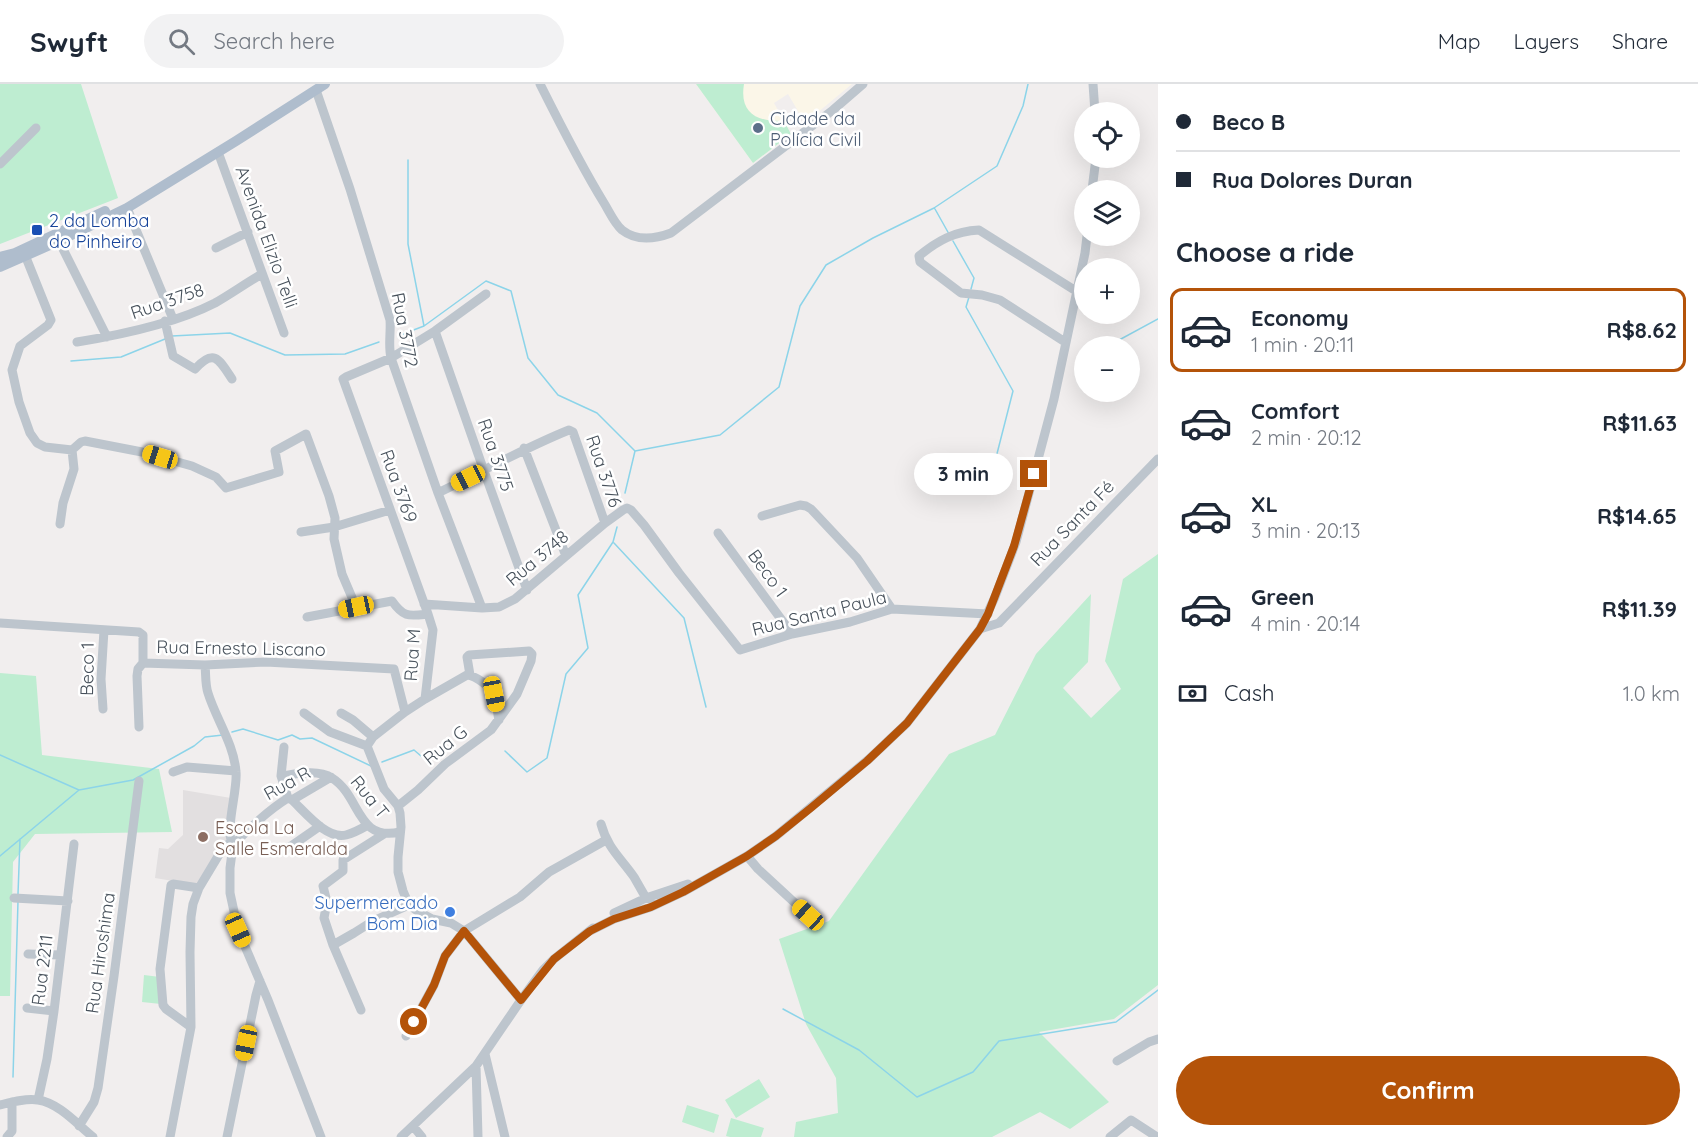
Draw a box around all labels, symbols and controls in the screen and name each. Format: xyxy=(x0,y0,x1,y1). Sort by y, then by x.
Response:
search box xyxy=(144,14,564,68)
text: Swyft xyxy=(30,24,108,59)
icon: search xyxy=(165,25,198,58)
text: Search here xyxy=(213,27,335,55)
text: Map xyxy=(1438,28,1481,54)
text: Layers xyxy=(1514,28,1579,54)
text: Share xyxy=(1612,28,1668,54)
map controls xyxy=(1074,102,1140,402)
button: locate xyxy=(1074,102,1140,168)
place label: Cidade da Polícia Civil xyxy=(770,107,862,151)
text: Beco B xyxy=(1212,108,1285,136)
marker: Cidade da Polícia Civil xyxy=(751,121,765,135)
street label: Avenida Elizio Telli xyxy=(231,163,303,311)
text: Rua Dolores Duran xyxy=(1212,166,1413,194)
button: layers xyxy=(1074,180,1140,246)
place label: 2 da Lomba do Pinheiro xyxy=(49,209,149,253)
marker: 2 da Lomba do Pinheiro xyxy=(30,223,44,237)
text: Choose a ride xyxy=(1176,235,1354,269)
button: + xyxy=(1074,258,1140,324)
street label: Rua 3758 xyxy=(127,278,207,324)
street label: Rua 3772 xyxy=(386,291,424,369)
icon: car xyxy=(1179,303,1233,357)
text: Economy xyxy=(1251,304,1349,332)
text: R$8.62 xyxy=(1607,316,1677,344)
text: 1 min · 20:11 xyxy=(1251,332,1354,357)
button: − xyxy=(1074,336,1140,402)
icon: car xyxy=(1179,396,1233,450)
text: Comfort xyxy=(1251,397,1340,425)
text: R$11.63 xyxy=(1602,409,1677,437)
street label: Rua 3775 xyxy=(473,415,519,495)
text: 2 min · 20:12 xyxy=(1251,425,1362,450)
street label: Rua 3776 xyxy=(581,432,627,510)
car xyxy=(140,443,180,471)
street label: Rua 3769 xyxy=(375,446,423,526)
callout: 3 min xyxy=(914,453,1013,495)
route end xyxy=(1020,460,1047,487)
text: 3 min xyxy=(938,461,989,486)
car xyxy=(448,462,488,494)
street label: Rua Santa Fé xyxy=(1025,475,1119,571)
icon: car xyxy=(1179,489,1233,543)
text: XL xyxy=(1251,490,1278,518)
text: R$14.65 xyxy=(1597,502,1677,530)
text: 3 min · 20:13 xyxy=(1251,518,1360,543)
street label: Rua 3748 xyxy=(501,525,573,591)
street label: Beco 1 xyxy=(743,545,793,601)
icon: car xyxy=(1179,582,1233,636)
text: Green xyxy=(1251,583,1314,611)
street label: Rua Santa Paula xyxy=(749,585,889,641)
car xyxy=(337,594,375,620)
text: R$11.39 xyxy=(1602,595,1677,623)
text: 4 min · 20:14 xyxy=(1251,611,1360,636)
street label: Rua M xyxy=(399,628,425,682)
street label: Rua Ernesto Liscano xyxy=(156,635,326,661)
street label: Beco 1 xyxy=(75,642,99,696)
car xyxy=(482,675,506,713)
icon: cash xyxy=(1176,677,1209,710)
text: Cash xyxy=(1224,679,1275,707)
text: 1.0 km xyxy=(1623,681,1680,706)
street label: Rua G xyxy=(418,720,472,770)
street label: Rua R xyxy=(260,761,314,805)
street label: Rua T xyxy=(346,771,394,823)
place label: Escola La Salle Esmeralda xyxy=(215,816,348,860)
marker: Escola La Salle Esmeralda xyxy=(196,830,210,844)
street label: Rua Hiroshima xyxy=(80,891,120,1015)
place label: Supermercado Bom Dia xyxy=(315,891,438,935)
car xyxy=(789,896,827,934)
marker: Supermercado Bom Dia xyxy=(443,905,457,919)
car xyxy=(222,910,254,950)
street label: Rua 2211 xyxy=(26,933,58,1007)
route start xyxy=(400,1008,427,1035)
car xyxy=(233,1024,259,1062)
button: Confirm xyxy=(1176,1056,1680,1125)

